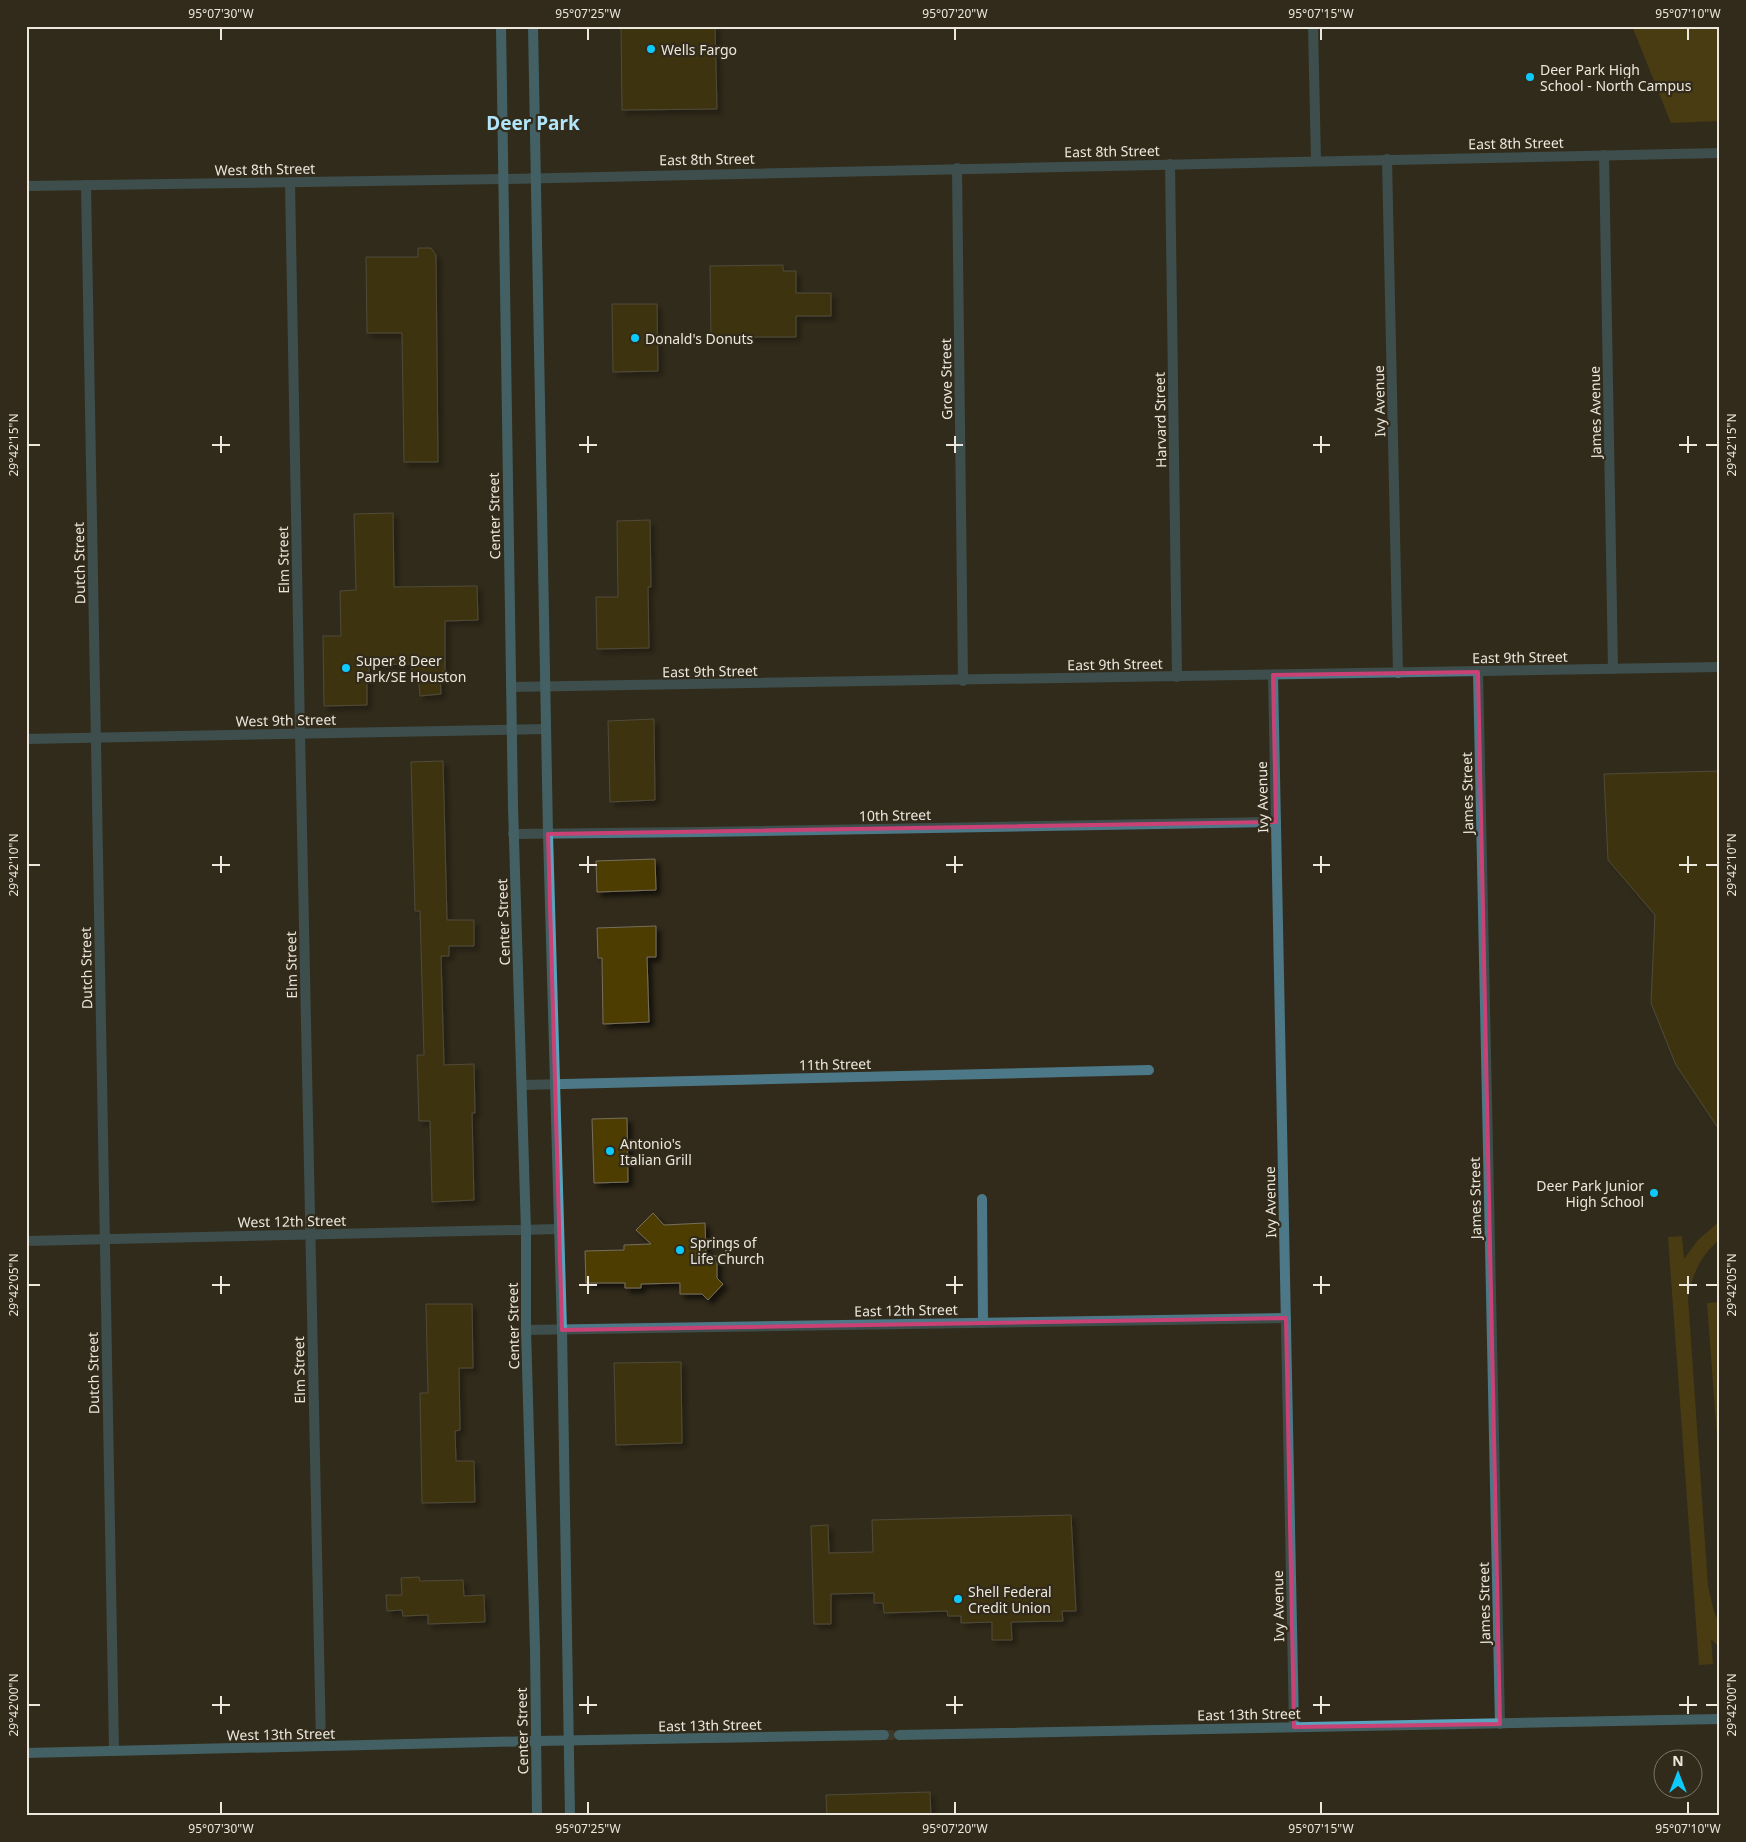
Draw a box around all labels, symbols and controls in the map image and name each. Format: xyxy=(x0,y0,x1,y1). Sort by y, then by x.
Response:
text: 95°07'30"W xyxy=(188,5,254,22)
text: 95°07'25"W xyxy=(555,5,621,22)
text: 95°07'20"W xyxy=(922,5,988,22)
text: 95°07'15"W xyxy=(1288,5,1354,22)
text: 95°07'10"W xyxy=(1655,5,1721,22)
place label: Wells Fargo xyxy=(661,40,737,59)
marker: Wells Fargo xyxy=(645,43,657,55)
place label: Deer Park High School - North Campus xyxy=(1540,60,1692,95)
marker: Deer Park High School - North Campus xyxy=(1524,71,1536,83)
district label: Deer Park xyxy=(486,110,580,136)
street label: East 8th Street xyxy=(1468,133,1564,153)
street label: East 8th Street xyxy=(1064,141,1160,161)
street label: East 8th Street xyxy=(659,149,755,169)
street label: West 8th Street xyxy=(215,159,315,179)
place label: Donald's Donuts xyxy=(645,329,754,348)
marker: Donald's Donuts xyxy=(629,332,641,344)
street label: Grove Street xyxy=(936,338,956,420)
street label: Ivy Avenue xyxy=(1369,365,1389,437)
street label: James Avenue xyxy=(1585,366,1605,460)
street label: Harvard Street xyxy=(1150,372,1170,468)
text: 29°42'15"N xyxy=(5,413,22,477)
text: 29°42'15"N xyxy=(1723,413,1740,477)
street label: Center Street xyxy=(484,472,504,560)
street label: Dutch Street xyxy=(69,522,89,604)
street label: Elm Street xyxy=(273,526,293,594)
street label: East 9th Street xyxy=(1472,647,1568,667)
place label: Super 8 Deer Park/SE Houston xyxy=(356,651,466,686)
street label: East 9th Street xyxy=(1067,654,1163,674)
street label: East 9th Street xyxy=(662,661,758,681)
marker: Super 8 Deer Park/SE Houston xyxy=(340,662,352,674)
street label: West 9th Street xyxy=(236,710,336,730)
street label: James Street xyxy=(1457,752,1477,836)
street label: Ivy Avenue xyxy=(1252,761,1272,833)
street label: 10th Street xyxy=(859,805,931,825)
text: 29°42'10"N xyxy=(5,833,22,897)
text: 29°42'10"N xyxy=(1723,833,1740,897)
street label: Center Street xyxy=(492,878,514,966)
street label: Dutch Street xyxy=(76,927,96,1009)
street label: Elm Street xyxy=(281,931,301,999)
street label: 11th Street xyxy=(799,1054,871,1074)
place label: Antonio's Italian Grill xyxy=(620,1134,692,1169)
marker: Antonio's Italian Grill xyxy=(604,1145,616,1157)
street label: James Street xyxy=(1465,1157,1485,1241)
street label: Ivy Avenue xyxy=(1260,1166,1280,1238)
place label: Deer Park Junior High School xyxy=(1536,1176,1644,1211)
marker: Deer Park Junior High School xyxy=(1648,1187,1660,1199)
street label: West 12th Street xyxy=(238,1211,346,1231)
place label: Springs of Life Church xyxy=(690,1233,764,1268)
marker: Springs of Life Church xyxy=(674,1244,686,1256)
text: 29°42'05"N xyxy=(5,1253,22,1317)
text: 29°42'05"N xyxy=(1723,1253,1740,1317)
street label: Center Street xyxy=(503,1282,523,1370)
street label: East 12th Street xyxy=(854,1300,958,1320)
street label: Dutch Street xyxy=(83,1332,103,1414)
street label: Elm Street xyxy=(289,1336,309,1404)
street label: James Street xyxy=(1474,1562,1494,1646)
street label: Ivy Avenue xyxy=(1268,1570,1288,1642)
place label: Shell Federal Credit Union xyxy=(968,1582,1052,1617)
marker: Shell Federal Credit Union xyxy=(952,1593,964,1605)
text: 29°42'00"N xyxy=(5,1673,22,1737)
text: 29°42'00"N xyxy=(1723,1673,1740,1737)
street label: Center Street xyxy=(512,1687,532,1775)
street label: East 13th Street xyxy=(1197,1704,1301,1724)
street label: East 13th Street xyxy=(658,1715,762,1735)
street label: West 13th Street xyxy=(227,1724,335,1744)
north arrow xyxy=(1654,1750,1704,1800)
text: N xyxy=(1672,1751,1684,1770)
text: 95°07'30"W xyxy=(188,1820,254,1837)
text: 95°07'25"W xyxy=(555,1820,621,1837)
text: 95°07'20"W xyxy=(922,1820,988,1837)
text: 95°07'15"W xyxy=(1288,1820,1354,1837)
text: 95°07'10"W xyxy=(1655,1820,1721,1837)

